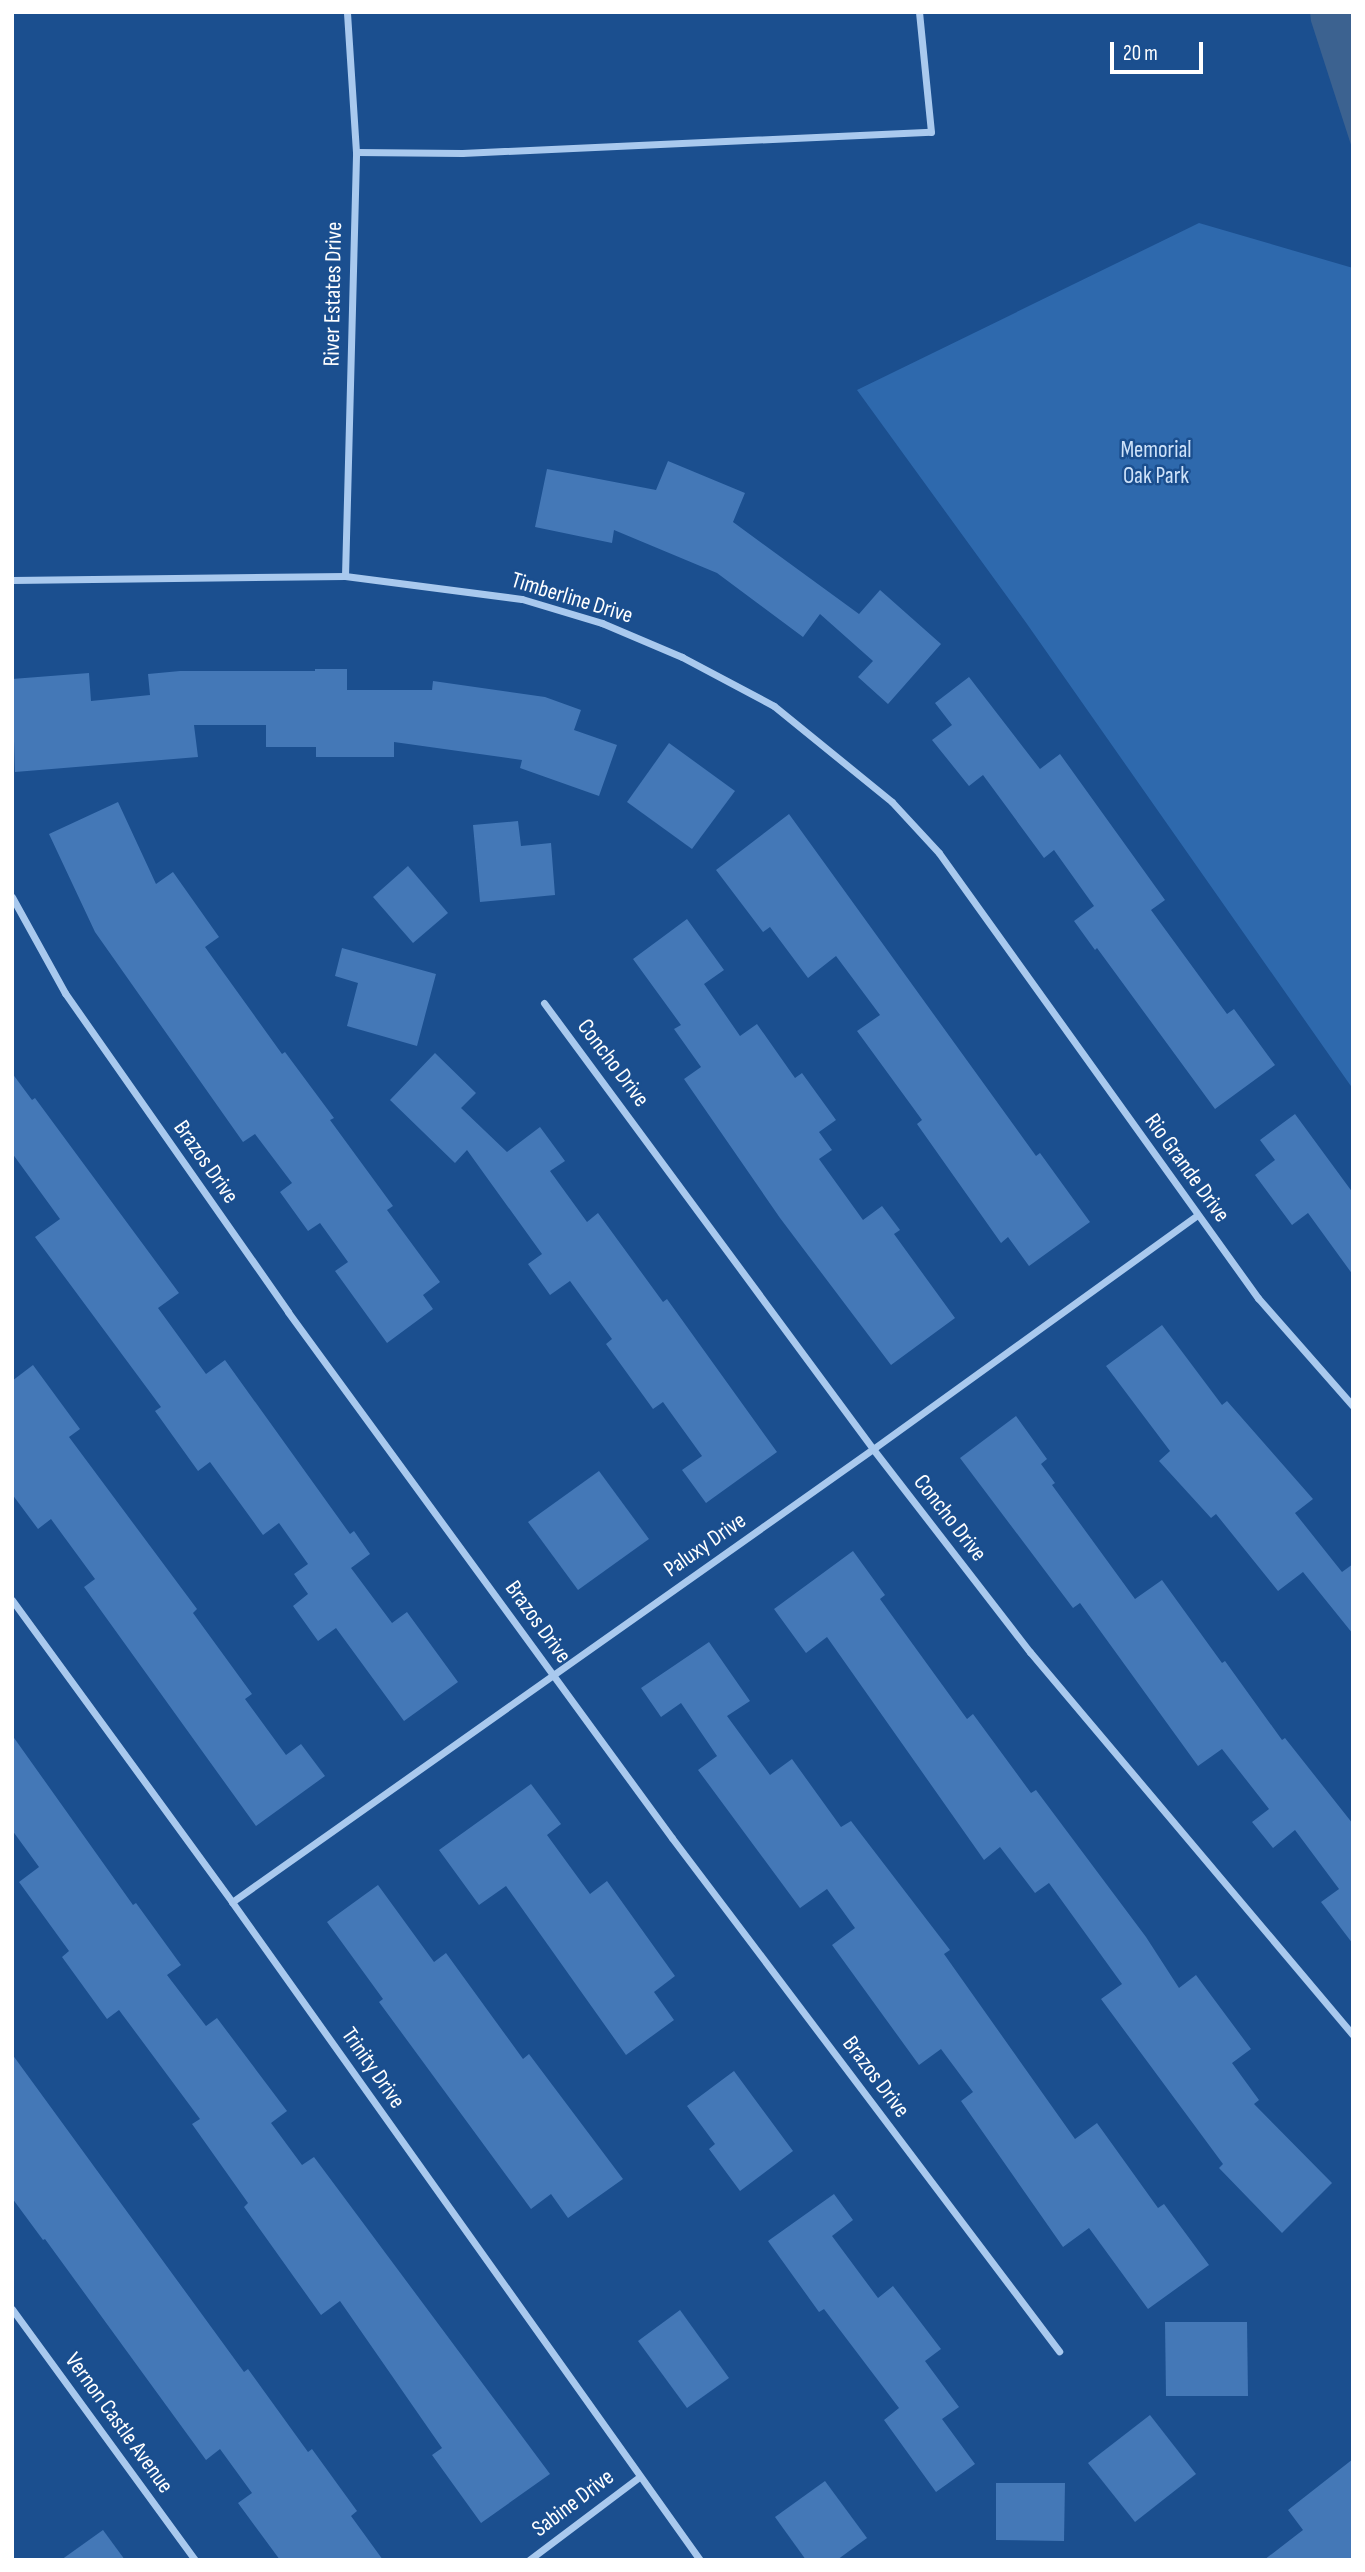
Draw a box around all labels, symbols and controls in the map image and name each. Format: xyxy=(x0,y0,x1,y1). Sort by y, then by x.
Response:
scale bar xyxy=(1113,28,1206,72)
text: 20 m xyxy=(1123,41,1158,66)
street label: River Estates Drive xyxy=(318,221,348,367)
park label: Memorial Oak Park xyxy=(1120,436,1192,490)
street label: Timberline Drive xyxy=(508,566,636,630)
street label: Concho Drive xyxy=(571,1014,655,1112)
street label: Rio Grande Drive xyxy=(1138,1108,1236,1228)
street label: Brazos Drive xyxy=(167,1115,245,1209)
street label: Concho Drive xyxy=(907,1469,993,1567)
street label: Paluxy Drive xyxy=(659,1507,751,1583)
street label: Brazos Drive xyxy=(499,1576,577,1668)
street label: Trinity Drive xyxy=(335,2022,411,2114)
street label: Brazos Drive xyxy=(836,2031,916,2123)
street label: Vernon Castle Avenue xyxy=(59,2347,179,2499)
street label: Sabine Drive xyxy=(527,2463,619,2543)

